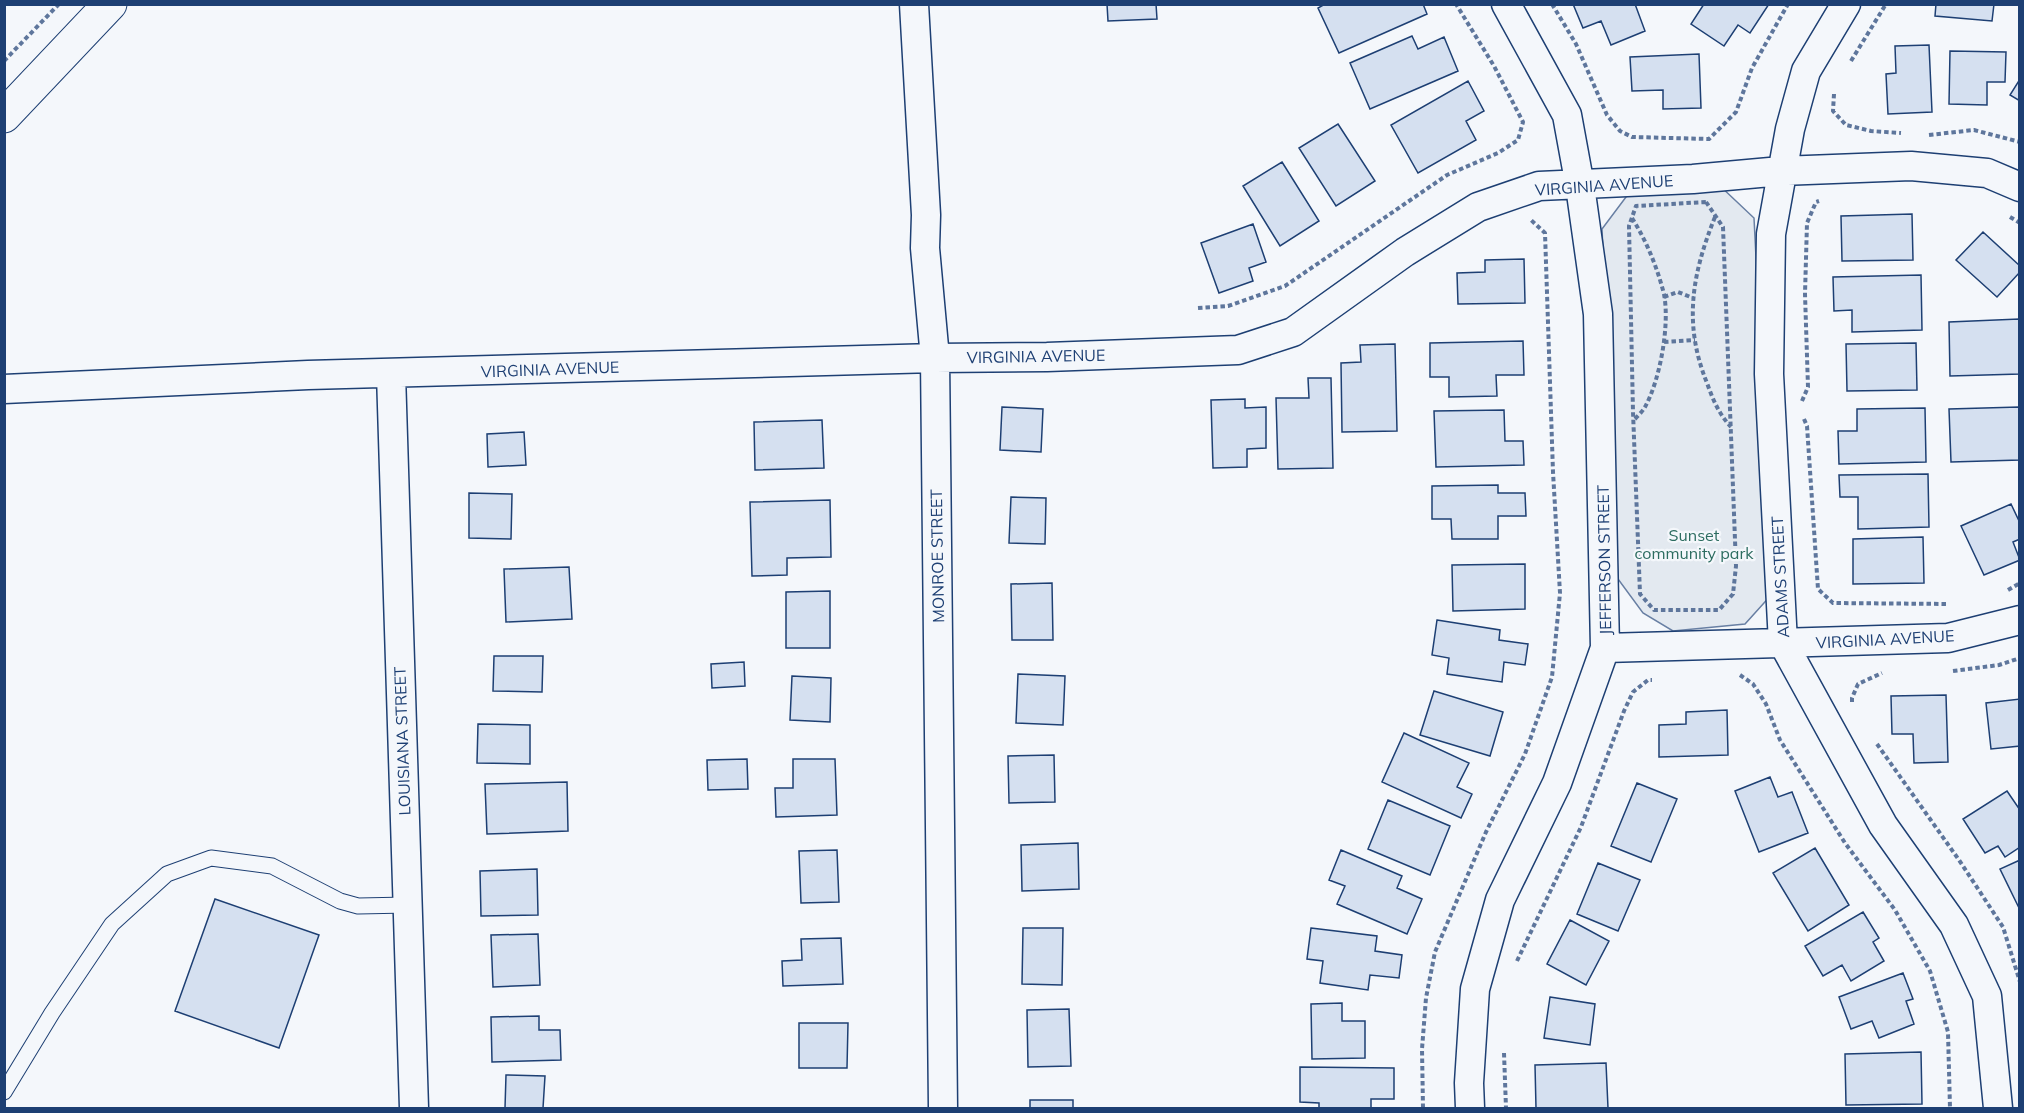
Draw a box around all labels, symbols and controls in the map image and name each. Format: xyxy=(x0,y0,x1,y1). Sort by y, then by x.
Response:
street label: VIRGINIA AVENUE xyxy=(1534,170,1674,200)
street label: VIRGINIA AVENUE xyxy=(966,345,1106,367)
street label: VIRGINIA AVENUE xyxy=(480,357,620,381)
street label: JEFFERSON STREET xyxy=(1593,484,1615,635)
street label: MONROE STREET xyxy=(926,489,948,623)
street label: ADAMS STREET xyxy=(1767,515,1793,638)
park label: Sunset community park xyxy=(1634,525,1754,563)
street label: VIRGINIA AVENUE xyxy=(1815,625,1955,653)
street label: LOUISIANA STREET xyxy=(389,666,415,816)

